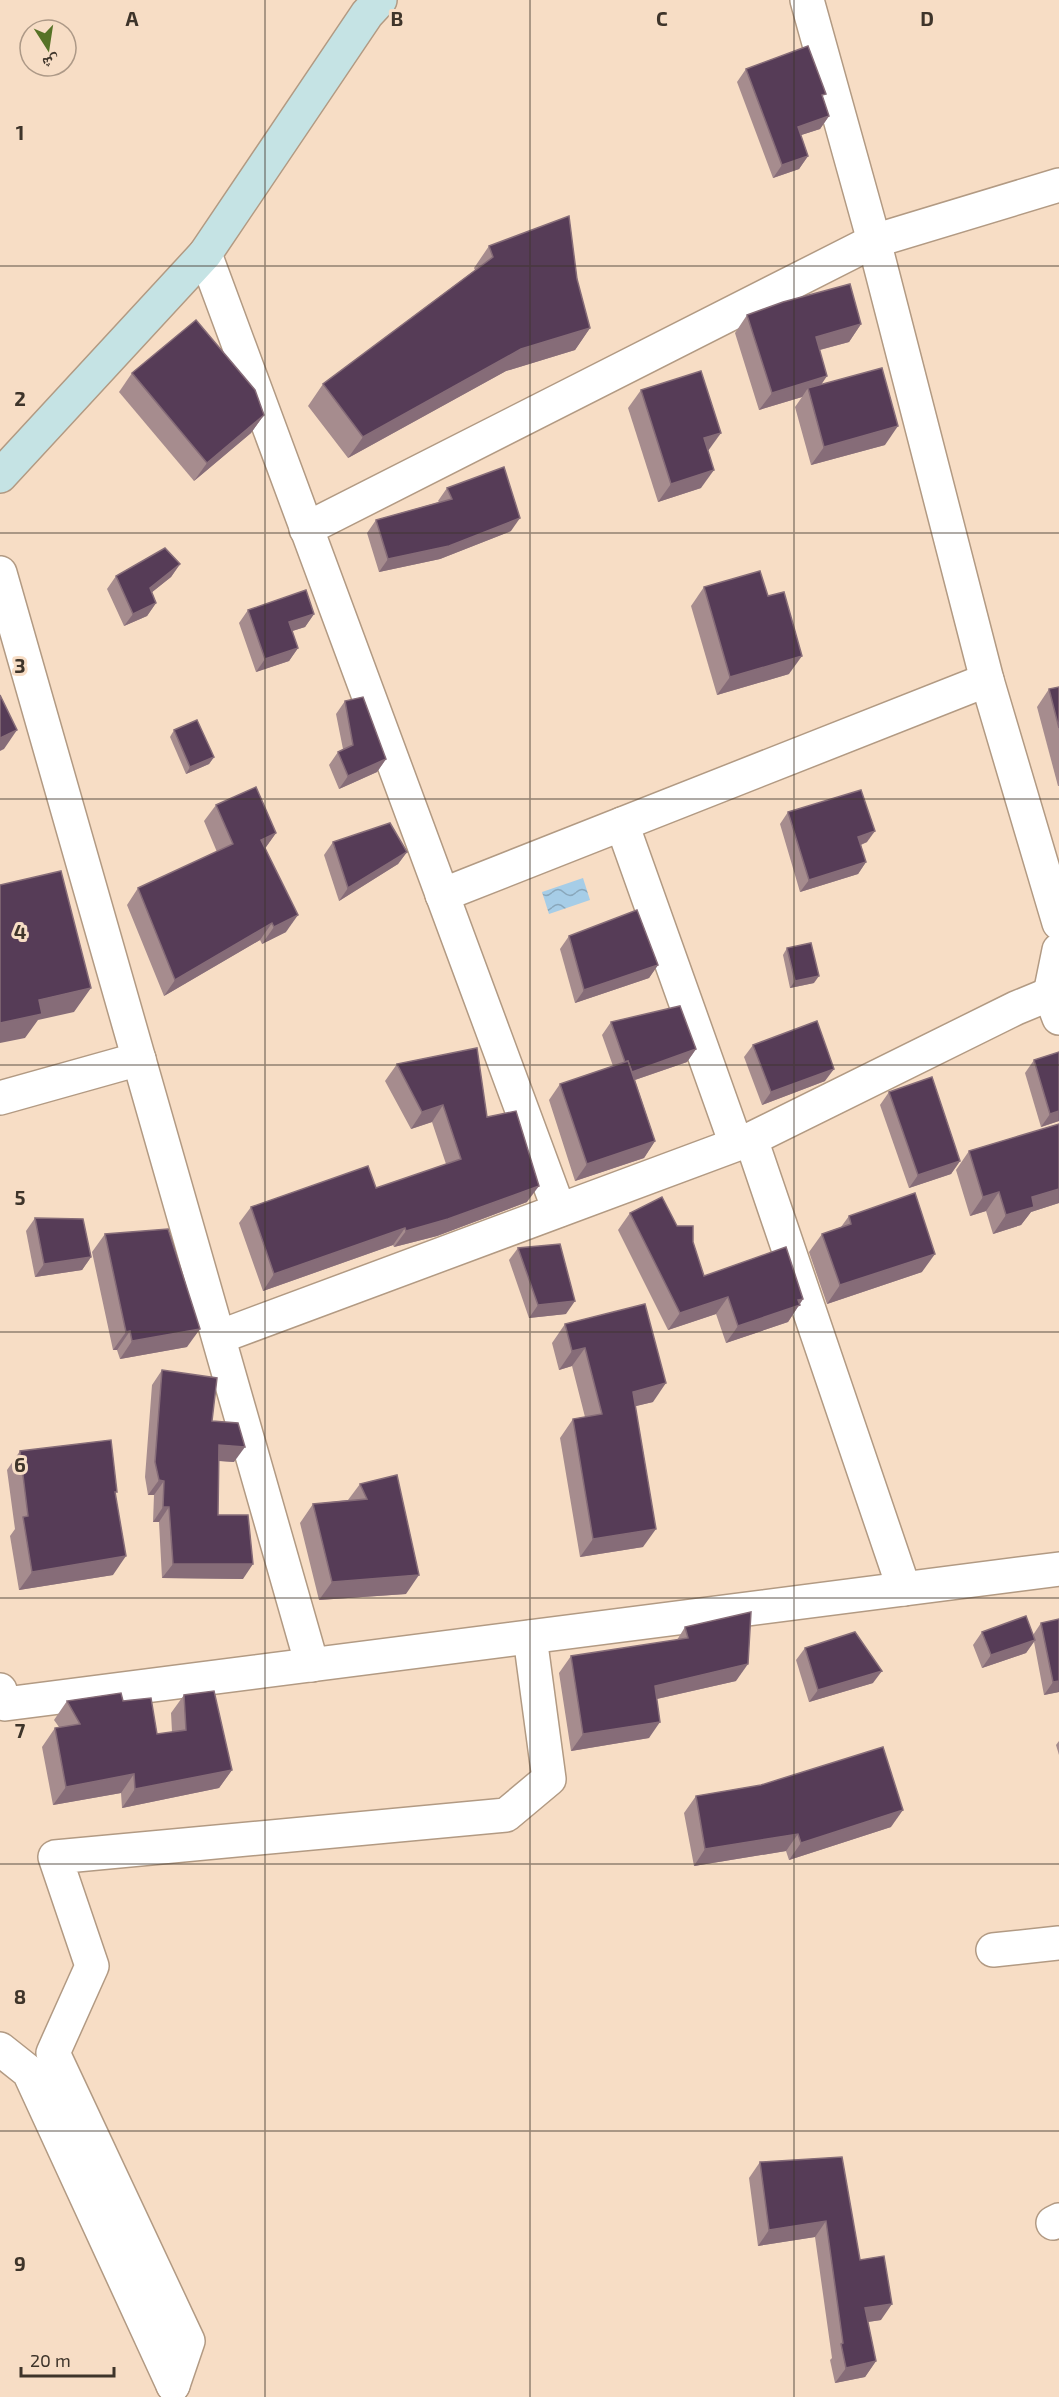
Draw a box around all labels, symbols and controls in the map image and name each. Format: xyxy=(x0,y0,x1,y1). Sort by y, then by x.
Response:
text: A xyxy=(125,6,139,30)
text: B xyxy=(391,6,403,30)
text: C xyxy=(656,6,668,30)
text: D xyxy=(920,6,934,30)
north arrow xyxy=(18,18,78,78)
text: ش xyxy=(41,51,62,74)
text: 1 xyxy=(16,120,24,144)
text: 2 xyxy=(14,386,26,410)
text: 3 xyxy=(14,653,26,677)
text: 4 xyxy=(14,919,27,943)
text: 5 xyxy=(14,1185,26,1209)
text: 6 xyxy=(14,1452,26,1476)
text: 7 xyxy=(15,1718,26,1742)
text: 8 xyxy=(14,1984,26,2008)
text: 9 xyxy=(14,2251,26,2275)
scale bar xyxy=(21,2340,114,2378)
text: 20 m xyxy=(30,2349,71,2371)

